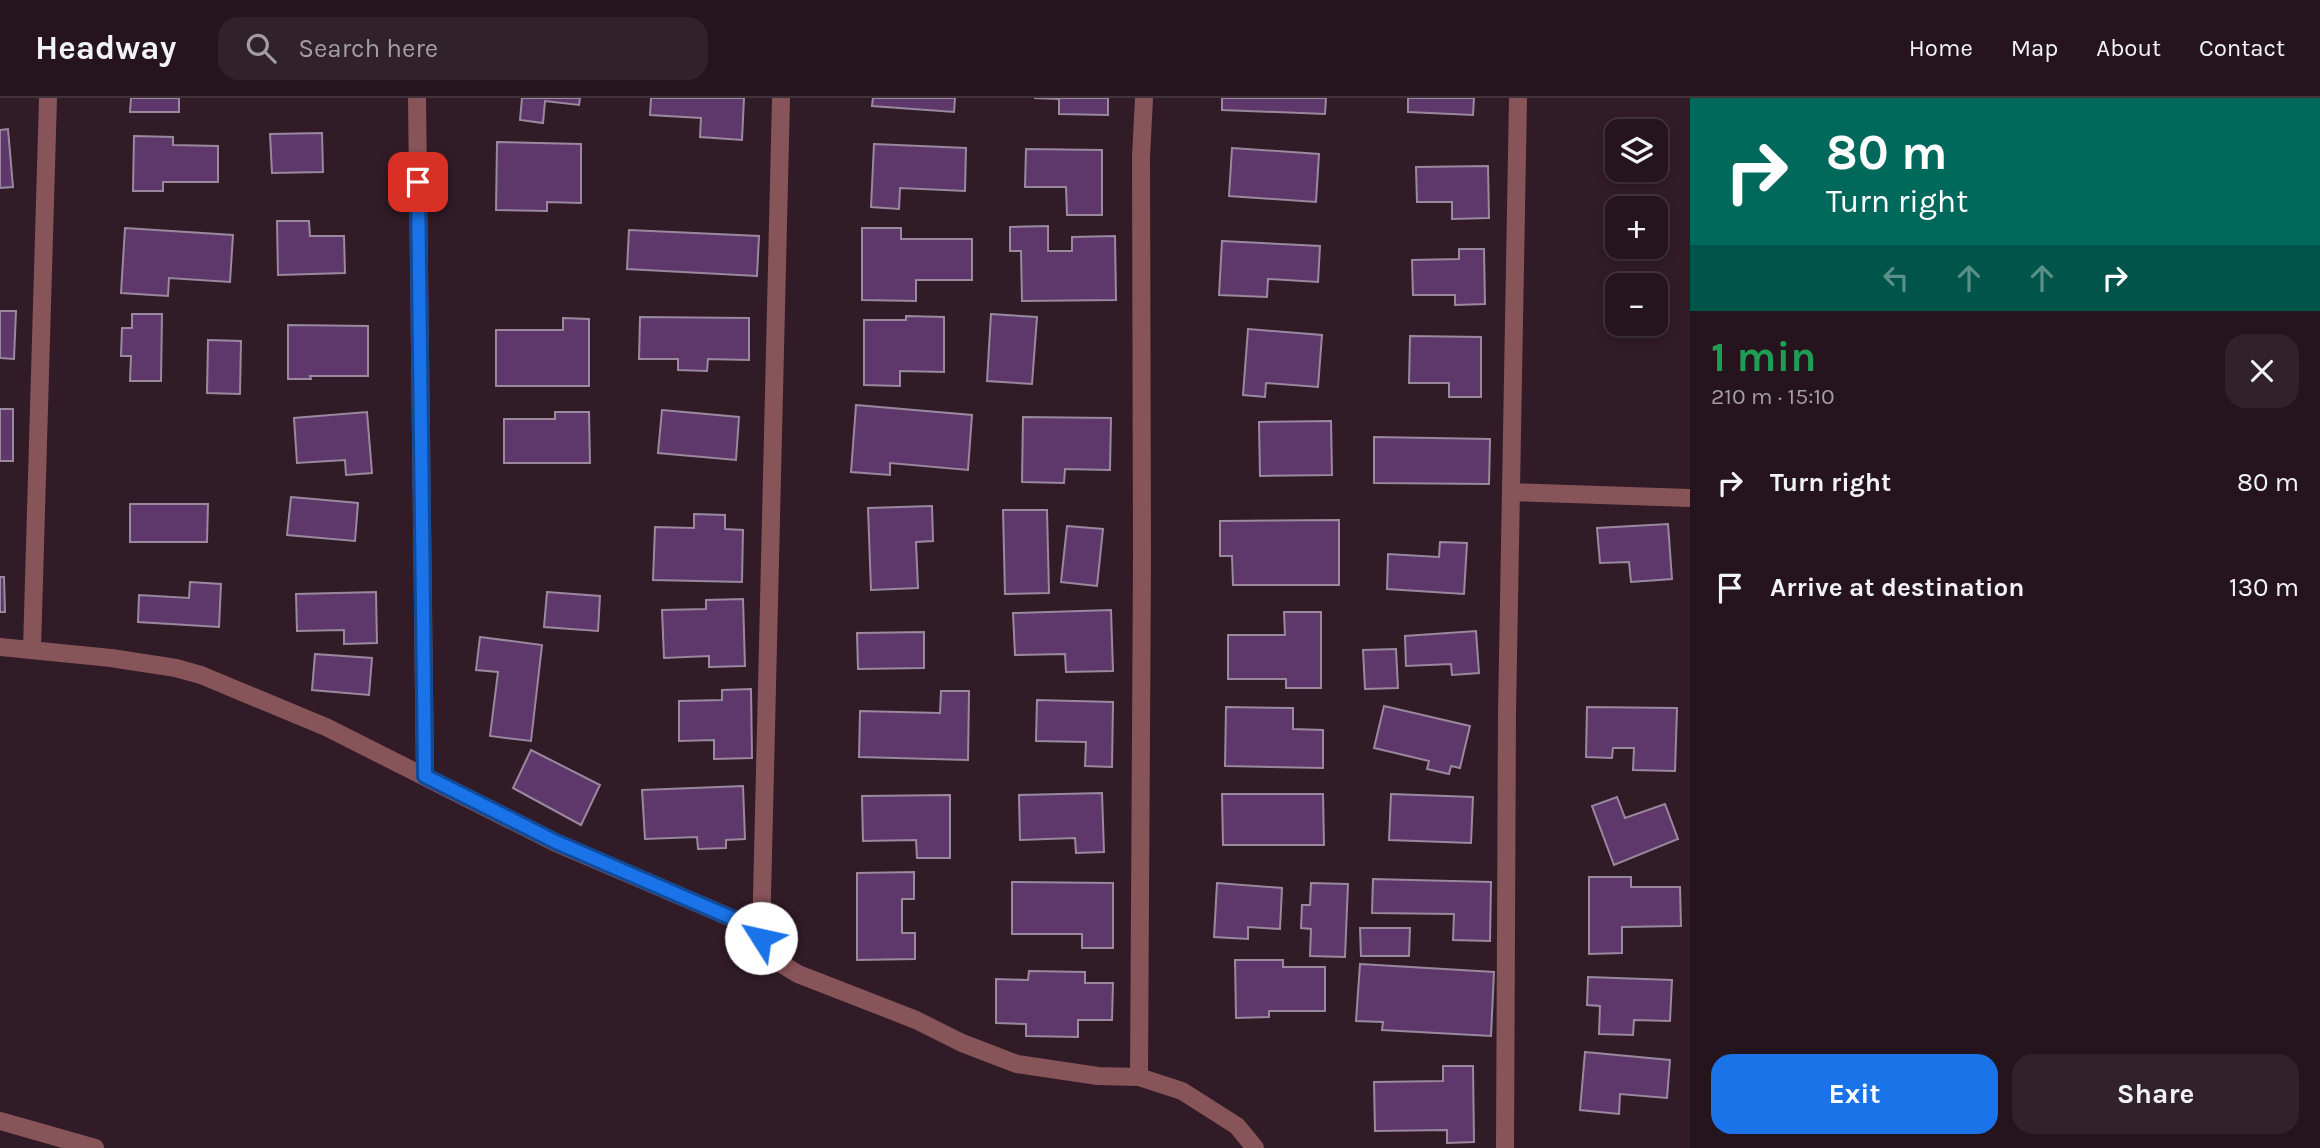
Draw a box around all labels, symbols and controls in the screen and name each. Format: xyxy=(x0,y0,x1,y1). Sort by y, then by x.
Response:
search box xyxy=(218,17,708,80)
text: Headway xyxy=(35,29,176,67)
icon: search xyxy=(242,29,280,67)
text: Search here xyxy=(298,33,438,64)
text: Home xyxy=(1909,34,1973,62)
text: Map xyxy=(2011,34,2058,62)
text: About xyxy=(2096,34,2161,62)
text: Contact xyxy=(2199,34,2285,62)
map controls xyxy=(1605,119,1668,336)
button: layers xyxy=(1605,119,1668,182)
text: 80 m xyxy=(1826,124,1948,181)
icon: right xyxy=(1711,126,1802,217)
pin xyxy=(388,152,448,212)
icon: arrive xyxy=(399,163,437,201)
text: Turn right xyxy=(1826,183,1968,220)
button: + xyxy=(1605,196,1668,259)
icon: left xyxy=(1877,259,1915,297)
icon: ahead xyxy=(1950,259,1988,297)
icon: ahead xyxy=(2023,259,2061,297)
icon: right xyxy=(2096,259,2134,297)
button: − xyxy=(1605,273,1668,336)
text: 1 min xyxy=(1711,332,1816,382)
button: close xyxy=(2225,334,2299,408)
text: 210 m · 15:10 xyxy=(1711,383,1835,410)
icon: right xyxy=(1711,464,1749,502)
text: Turn right xyxy=(1770,467,1891,498)
text: 80 m xyxy=(2237,467,2299,498)
icon: arrive xyxy=(1711,569,1749,607)
text: Arrive at destination xyxy=(1770,572,2024,603)
text: 130 m xyxy=(2229,572,2299,603)
position arrow xyxy=(724,901,798,975)
button: Exit xyxy=(1711,1054,1998,1134)
button: Share xyxy=(2012,1054,2299,1134)

